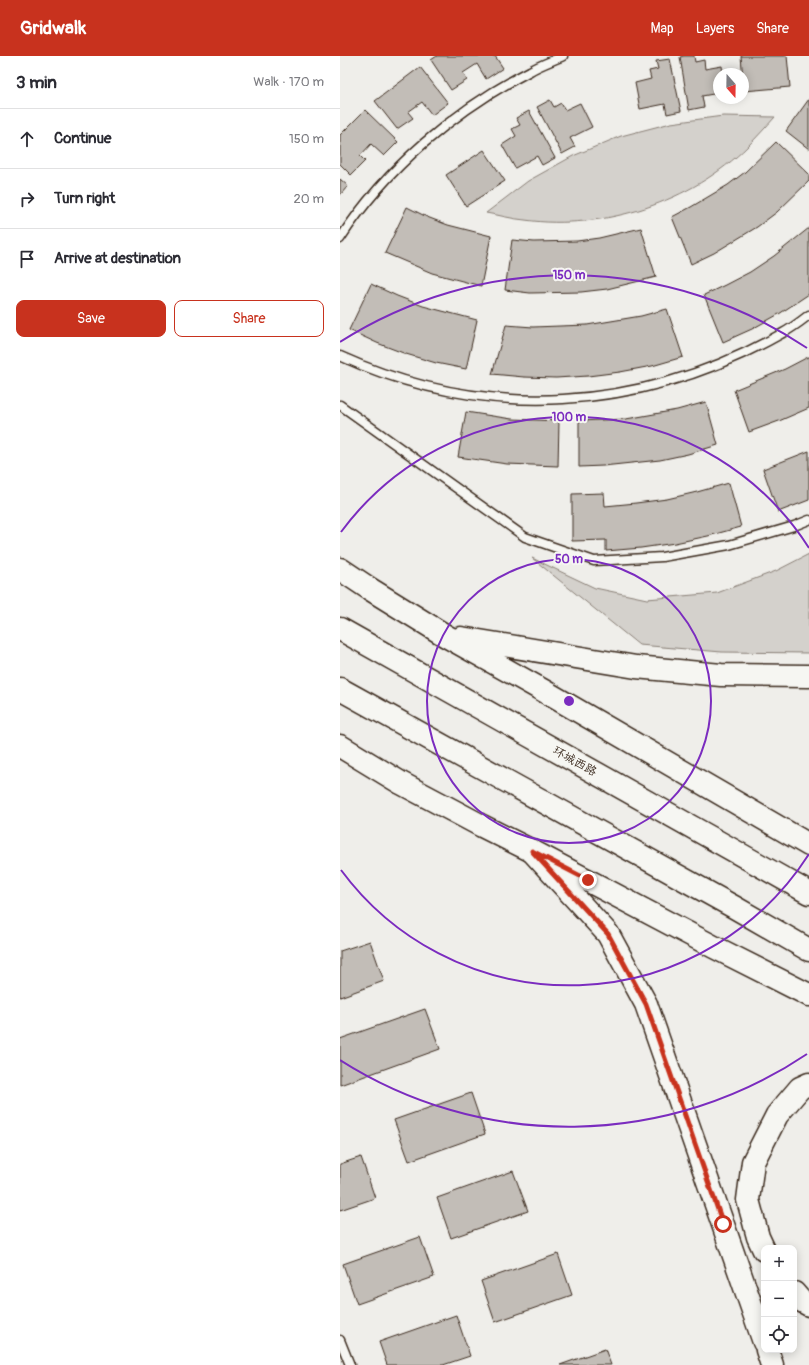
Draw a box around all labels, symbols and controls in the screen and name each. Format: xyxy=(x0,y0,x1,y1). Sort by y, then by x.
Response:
text: Gridwalk xyxy=(20,16,86,40)
text: Map xyxy=(651,20,674,37)
text: Layers xyxy=(696,20,734,37)
text: Share xyxy=(756,20,789,37)
north arrow xyxy=(713,68,749,104)
text: 3 min xyxy=(16,72,57,93)
text: Walk · 170 m xyxy=(253,74,324,90)
icon: ahead xyxy=(16,128,38,150)
text: Continue xyxy=(54,129,112,148)
text: 150 m xyxy=(289,131,324,147)
icon: right xyxy=(16,188,38,210)
text: Turn right xyxy=(54,189,115,208)
text: 20 m xyxy=(293,191,324,207)
icon: arrive xyxy=(16,248,38,270)
text: Arrive at destination xyxy=(54,249,181,268)
text: 150 m xyxy=(553,268,586,283)
button: Save xyxy=(16,300,166,337)
button: Share xyxy=(174,300,324,337)
text: 100 m xyxy=(552,410,587,425)
text: 50 m xyxy=(555,552,583,567)
centre of rings xyxy=(562,694,576,708)
street label: 环城西路 xyxy=(550,743,599,780)
route end xyxy=(579,871,597,889)
route start xyxy=(714,1215,732,1233)
map controls xyxy=(761,1245,797,1353)
button: + xyxy=(761,1245,797,1281)
button: − xyxy=(761,1281,797,1317)
button: locate xyxy=(761,1317,797,1353)

